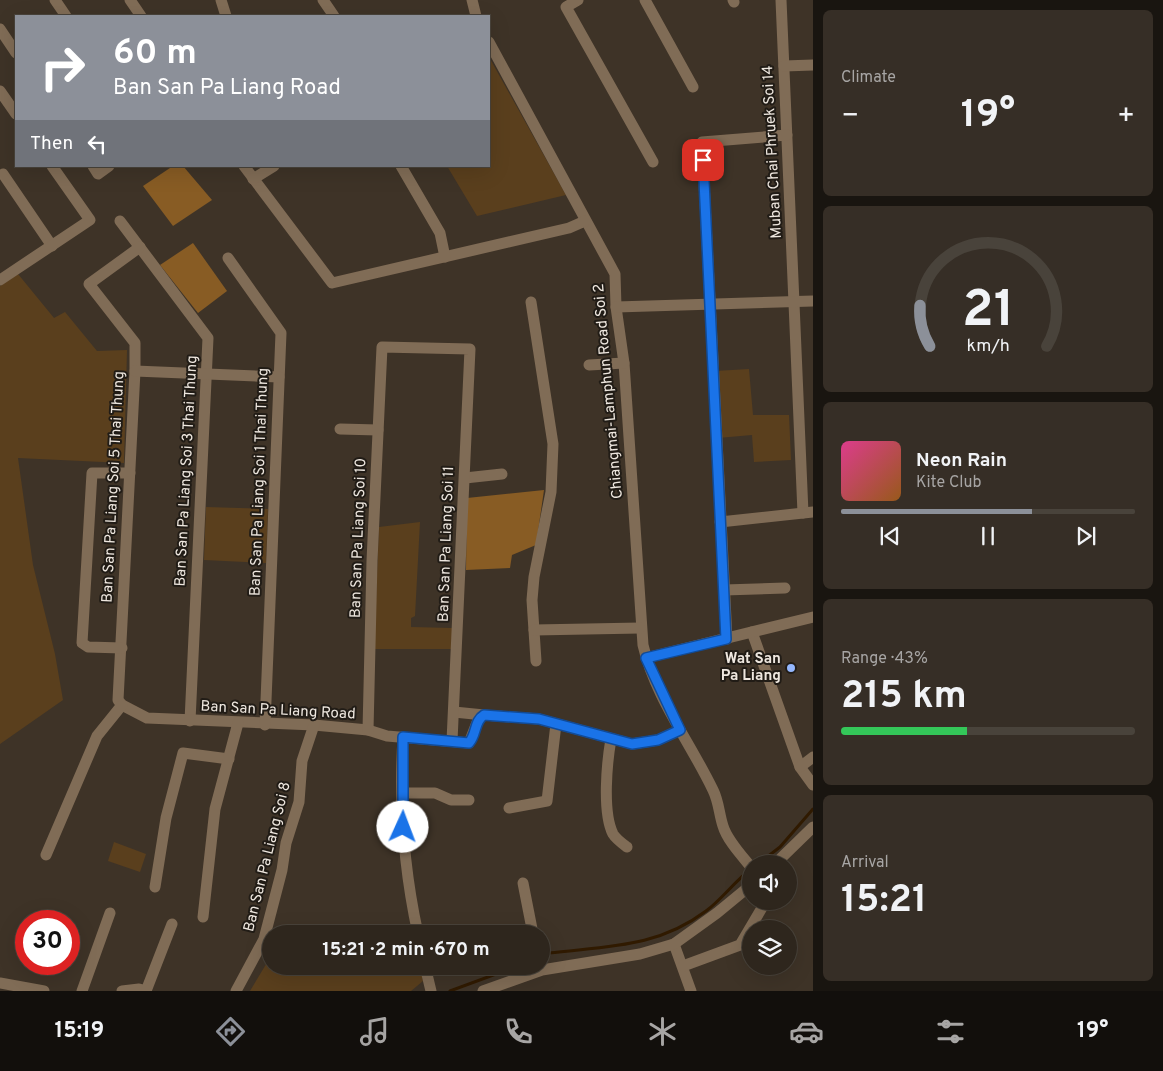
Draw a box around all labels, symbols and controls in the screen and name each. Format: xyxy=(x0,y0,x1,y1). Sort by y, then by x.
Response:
text: 60 m xyxy=(113,32,197,76)
icon: right xyxy=(30,35,95,100)
street label: Muban Chai Phruek Soi 14 xyxy=(759,65,787,239)
text: Climate xyxy=(841,68,896,88)
text: Ban San Pa Liang Road xyxy=(113,75,341,102)
text: 19° xyxy=(961,92,1015,141)
text: − xyxy=(841,99,859,135)
text: + xyxy=(1117,99,1135,135)
icon: left xyxy=(83,130,111,158)
text: Then xyxy=(30,132,73,156)
pin xyxy=(682,139,724,181)
icon: arrive xyxy=(689,146,717,174)
text: 21 xyxy=(962,279,1014,345)
street label: Chiangmai-Lamphun Road Soi 2 xyxy=(590,282,628,500)
text: km/h xyxy=(966,335,1010,358)
street label: Ban San Pa Liang Soi 3 Thai Thung xyxy=(171,355,203,587)
street label: Ban San Pa Liang Soi 1 Thai Thung xyxy=(247,368,273,596)
street label: Ban San Pa Liang Soi 5 Thai Thung xyxy=(98,371,130,603)
text: Neon Rain xyxy=(916,449,1007,473)
street label: Ban San Pa Liang Soi 10 xyxy=(347,458,371,618)
street label: Ban San Pa Liang Soi 11 xyxy=(435,466,459,622)
text: Kite Club xyxy=(916,473,981,493)
icon: previous xyxy=(876,522,904,550)
icon: pause xyxy=(974,522,1002,550)
icon: next xyxy=(1072,522,1100,550)
text: Range · 43% xyxy=(841,649,928,669)
place label: Wat San Pa Liang xyxy=(721,650,781,686)
marker: Wat San Pa Liang xyxy=(785,662,797,674)
text: 215 km xyxy=(841,673,967,722)
street label: Ban San Pa Liang Road xyxy=(200,697,356,725)
street label: Ban San Pa Liang Soi 8 xyxy=(240,780,296,934)
position arrow xyxy=(376,800,428,852)
text: Arrival xyxy=(841,853,889,873)
map controls xyxy=(742,855,797,975)
button: sound xyxy=(742,855,797,910)
text: 15:21 xyxy=(841,877,927,926)
speed limit sign: 30 xyxy=(15,910,80,975)
button: layers xyxy=(742,920,797,975)
text: 15:21 · 2 min · 670 m xyxy=(322,938,490,962)
icon: directions xyxy=(213,1014,248,1049)
icon: music xyxy=(357,1014,392,1049)
icon: phone xyxy=(501,1014,536,1049)
icon: climate xyxy=(645,1014,680,1049)
icon: car xyxy=(789,1014,824,1049)
icon: filters xyxy=(933,1014,968,1049)
text: 15:19 xyxy=(54,1018,104,1045)
text: 19° xyxy=(1077,1018,1108,1045)

